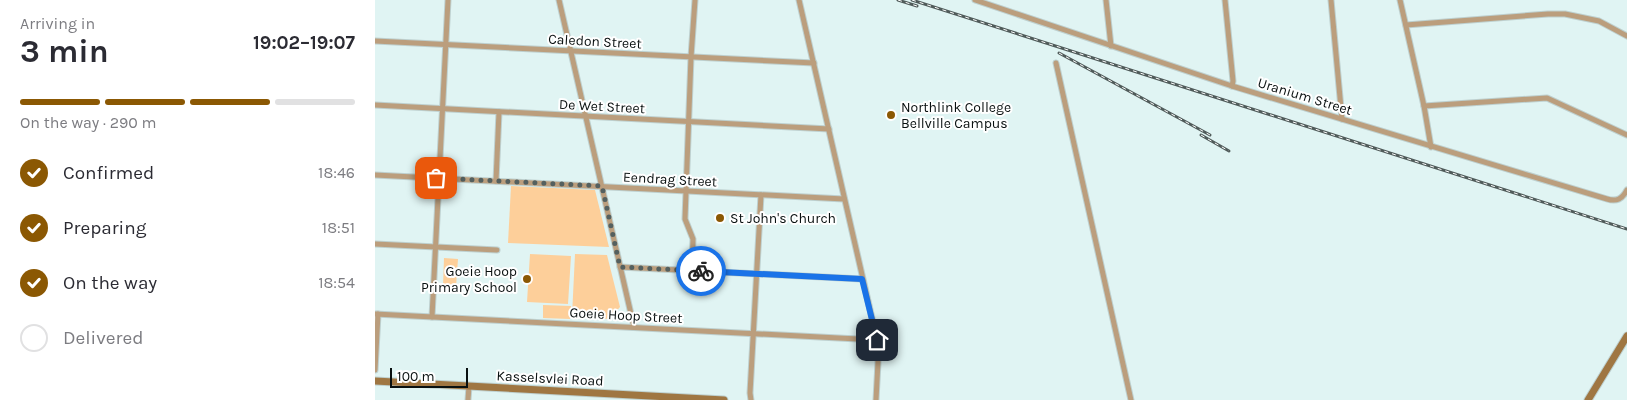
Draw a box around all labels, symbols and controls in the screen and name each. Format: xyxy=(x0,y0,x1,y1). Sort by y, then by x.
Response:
text: Arriving in xyxy=(20,14,95,33)
street label: Caledon Street xyxy=(548,31,642,52)
text: 19:02–19:07 xyxy=(253,32,355,54)
text: 3 min xyxy=(20,33,109,70)
street label: Uranium Street xyxy=(1256,74,1354,119)
street label: De Wet Street xyxy=(559,96,645,117)
place label: Northlink College Bellville Campus xyxy=(901,99,1011,132)
marker: Northlink College Bellville Campus xyxy=(885,109,897,121)
text: On the way · 290 m xyxy=(20,113,157,132)
pin xyxy=(415,157,457,199)
icon: check xyxy=(20,159,48,187)
text: Confirmed xyxy=(63,162,154,184)
text: 18:46 xyxy=(318,163,355,182)
icon: bag xyxy=(422,164,450,192)
street label: Eendrag Street xyxy=(622,169,717,190)
place label: St John's Church xyxy=(730,210,836,227)
marker: St John's Church xyxy=(714,212,726,224)
icon: check xyxy=(20,214,48,242)
text: Preparing xyxy=(63,217,146,239)
text: 18:51 xyxy=(322,218,355,237)
courier xyxy=(676,246,726,296)
icon: bike xyxy=(687,257,715,285)
place label: Goeie Hoop Primary School xyxy=(421,263,517,296)
icon: check xyxy=(20,269,48,297)
text: On the way xyxy=(63,272,157,294)
text: 18:54 xyxy=(318,273,355,292)
marker: Goeie Hoop Primary School xyxy=(521,273,533,285)
street label: Goeie Hoop Street xyxy=(569,304,683,327)
pin xyxy=(856,319,898,361)
icon: home xyxy=(863,326,891,354)
text: Delivered xyxy=(63,327,143,349)
scale bar xyxy=(390,365,467,388)
street label: Kasselsvlei Road xyxy=(496,367,604,390)
text: 100 m xyxy=(397,368,435,385)

